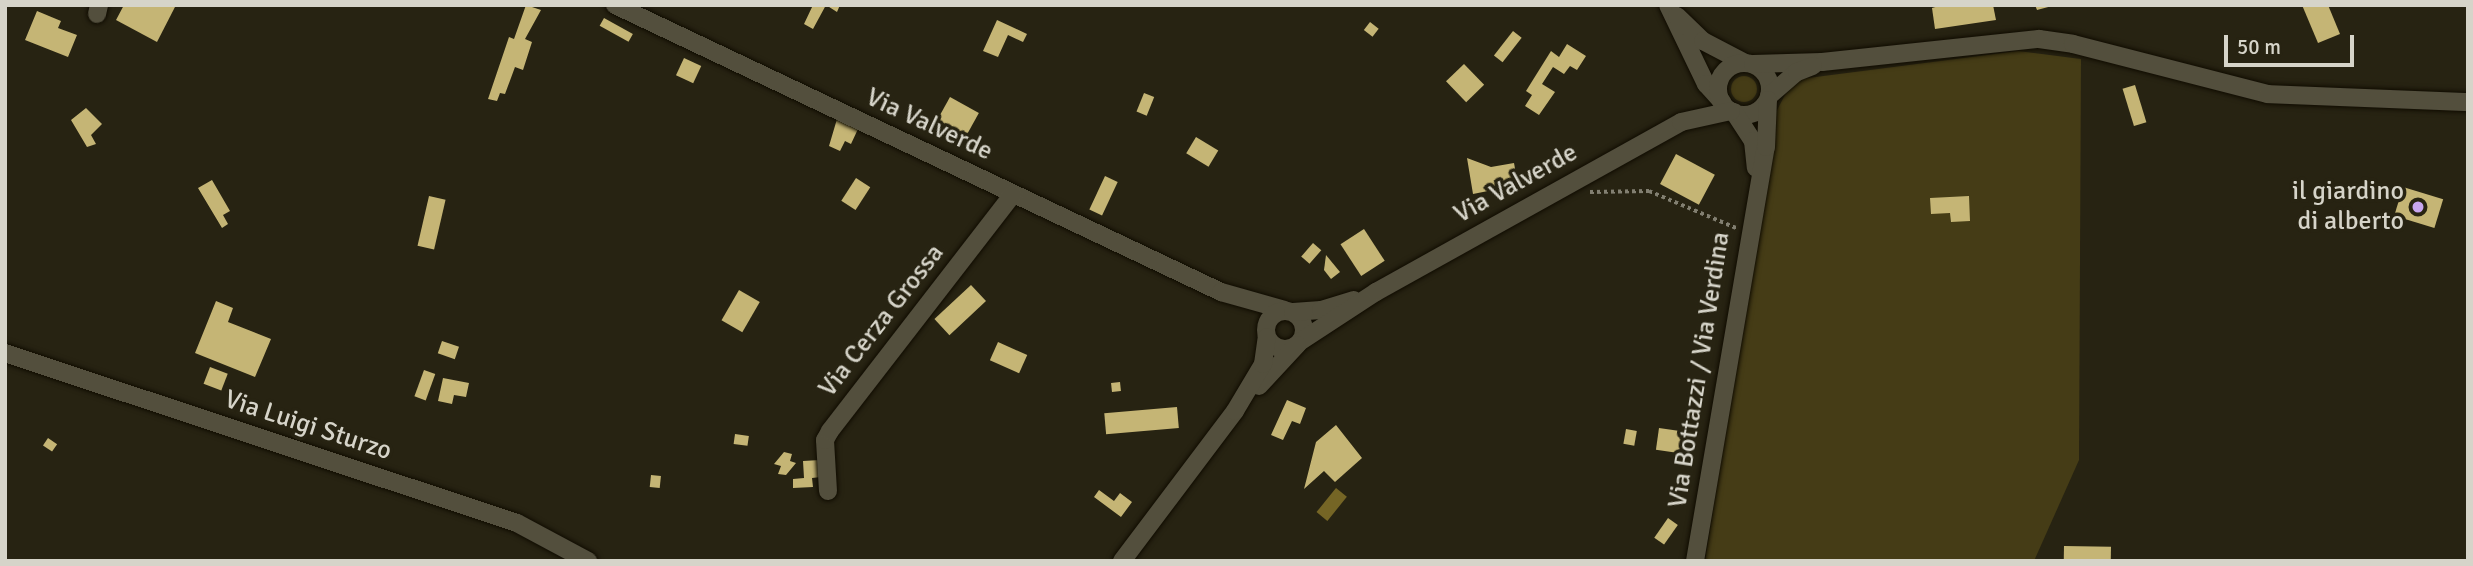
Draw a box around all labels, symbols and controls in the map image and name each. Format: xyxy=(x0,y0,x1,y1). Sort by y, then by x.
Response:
scale bar xyxy=(2228,21,2358,65)
text: 50 m xyxy=(2237,34,2281,60)
street label: Via Valverde xyxy=(861,82,997,168)
street label: Via Valverde xyxy=(1449,137,1583,231)
place label: il giardino di alberto xyxy=(2292,176,2404,238)
marker: il giardino di alberto xyxy=(2410,199,2426,215)
street label: Via Bottazzi / Via Verdina xyxy=(1663,230,1737,510)
street label: Via Cerza Grossa xyxy=(813,239,951,403)
street label: Via Luigi Sturzo xyxy=(221,384,395,468)

